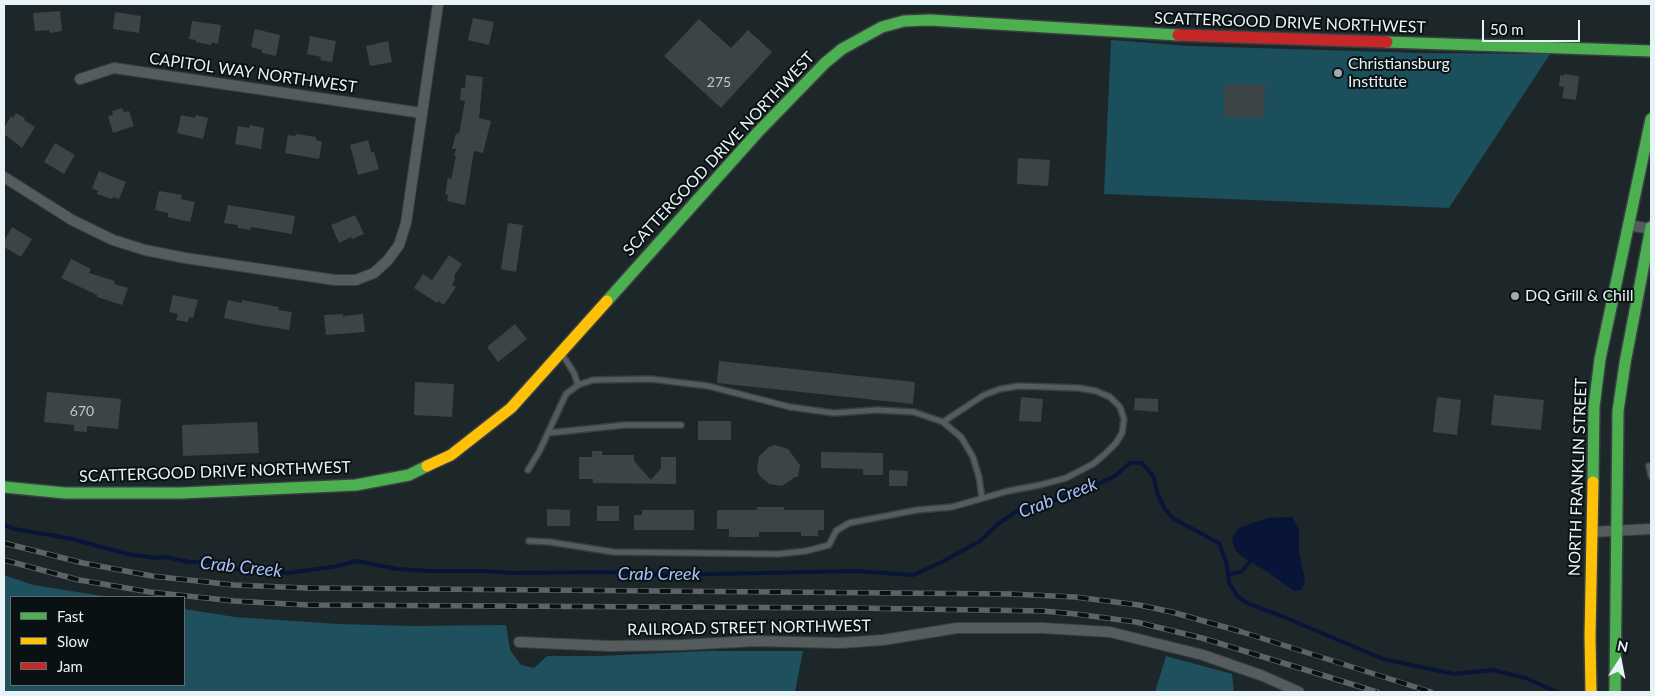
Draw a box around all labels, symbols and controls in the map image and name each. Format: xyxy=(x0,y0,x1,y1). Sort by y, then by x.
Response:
street label: SCATTERGOOD DRIVE NORTHWEST xyxy=(1154,9,1426,37)
scale bar xyxy=(1485,10,1582,42)
text: 50 m xyxy=(1490,20,1524,38)
street label: SCATTERGOOD DRIVE NORTHWEST xyxy=(619,48,819,260)
street label: CAPITOL WAY NORTHWEST xyxy=(148,49,358,97)
place label: Christiansburg Institute xyxy=(1348,54,1450,92)
marker: Christiansburg Institute xyxy=(1332,67,1344,79)
house number: 275 xyxy=(707,74,731,90)
place label: DQ Grill & Chill xyxy=(1525,286,1633,306)
marker: DQ Grill & Chill xyxy=(1509,290,1521,302)
street label: NORTH FRANKLIN STREET xyxy=(1565,378,1591,576)
house number: 670 xyxy=(70,403,94,419)
street label: SCATTERGOOD DRIVE NORTHWEST xyxy=(79,458,351,486)
water label: Crab Creek xyxy=(1016,473,1100,523)
water label: Crab Creek xyxy=(199,552,283,582)
water label: Crab Creek xyxy=(618,563,700,585)
legend xyxy=(10,596,185,686)
text: Fast xyxy=(57,607,84,625)
street label: RAILROAD STREET NORTHWEST xyxy=(627,616,871,640)
text: Slow xyxy=(57,632,89,650)
north arrow xyxy=(1595,636,1645,686)
text: N xyxy=(1616,636,1630,655)
text: Jam xyxy=(57,657,83,675)

